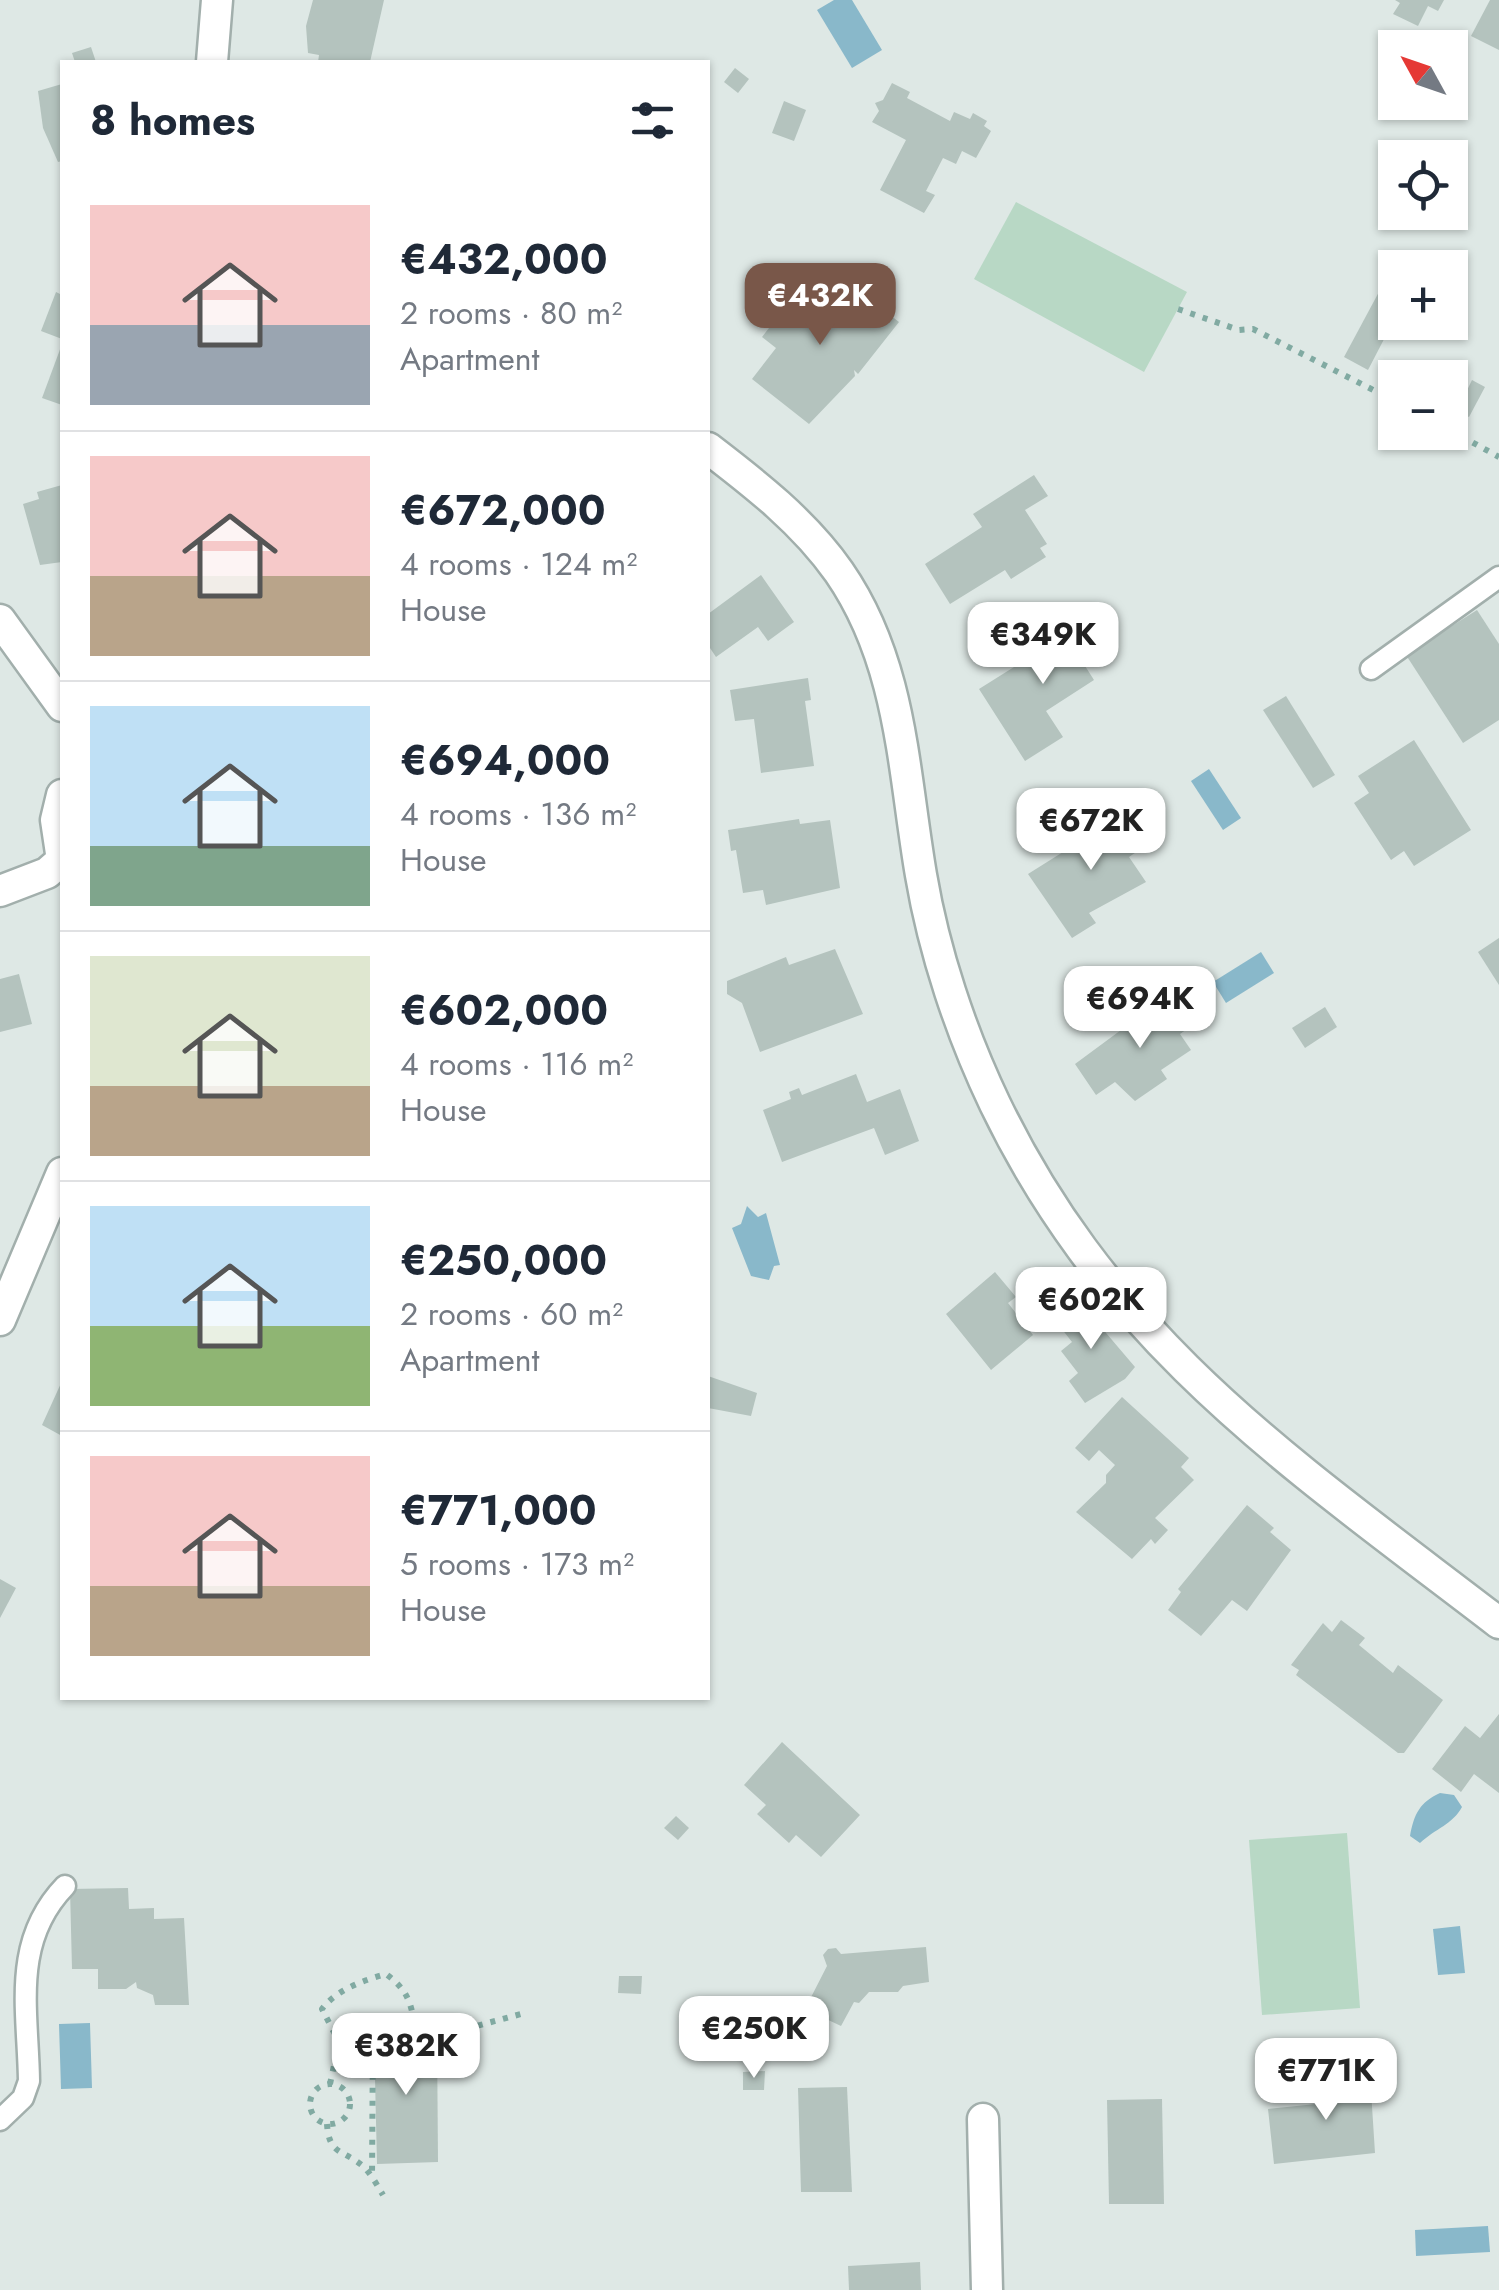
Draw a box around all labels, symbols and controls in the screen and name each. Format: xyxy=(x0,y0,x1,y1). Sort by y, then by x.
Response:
north arrow xyxy=(1378,30,1468,120)
map controls xyxy=(1378,30,1468,450)
text: 8 homes xyxy=(90,90,255,151)
icon: filters xyxy=(625,93,680,148)
button: locate xyxy=(1378,140,1468,230)
text: €432,000 xyxy=(400,229,607,290)
icon: home xyxy=(170,245,290,365)
button: + xyxy=(1378,250,1468,340)
pin: €432K xyxy=(750,263,890,348)
text: €432K xyxy=(767,272,873,318)
text: 2 rooms · 80 m² xyxy=(400,290,622,336)
text: Apartment xyxy=(400,336,539,382)
button: − xyxy=(1378,360,1468,450)
text: €672,000 xyxy=(400,480,606,541)
icon: home xyxy=(170,496,290,616)
text: 4 rooms · 124 m² xyxy=(400,541,637,587)
text: House xyxy=(400,587,487,633)
pin: €349K xyxy=(973,602,1113,687)
text: €349K xyxy=(990,611,1096,657)
text: €694,000 xyxy=(400,730,610,791)
icon: home xyxy=(170,746,290,866)
pin: €672K xyxy=(1021,788,1161,873)
text: 4 rooms · 136 m² xyxy=(400,791,636,837)
text: €672K xyxy=(1038,797,1144,843)
text: House xyxy=(400,837,487,883)
pin: €694K xyxy=(1070,966,1210,1051)
text: €694K xyxy=(1086,975,1194,1021)
text: €602,000 xyxy=(400,980,608,1041)
icon: home xyxy=(170,996,290,1116)
text: 4 rooms · 116 m² xyxy=(400,1041,633,1087)
text: House xyxy=(400,1087,487,1133)
text: €250,000 xyxy=(400,1230,607,1291)
icon: home xyxy=(170,1246,290,1366)
pin: €602K xyxy=(1021,1267,1161,1352)
text: €602K xyxy=(1038,1276,1144,1322)
text: 2 rooms · 60 m² xyxy=(400,1291,623,1337)
text: Apartment xyxy=(400,1337,539,1383)
text: €771,000 xyxy=(400,1480,597,1541)
icon: home xyxy=(170,1496,290,1616)
text: 5 rooms · 173 m² xyxy=(400,1541,634,1587)
text: House xyxy=(400,1587,487,1633)
pin: €250K xyxy=(684,1996,824,2081)
text: €250K xyxy=(701,2005,807,2051)
pin: €382K xyxy=(336,2013,476,2098)
text: €382K xyxy=(354,2022,458,2068)
pin: €771K xyxy=(1256,2038,1396,2123)
text: €771K xyxy=(1277,2047,1375,2093)

